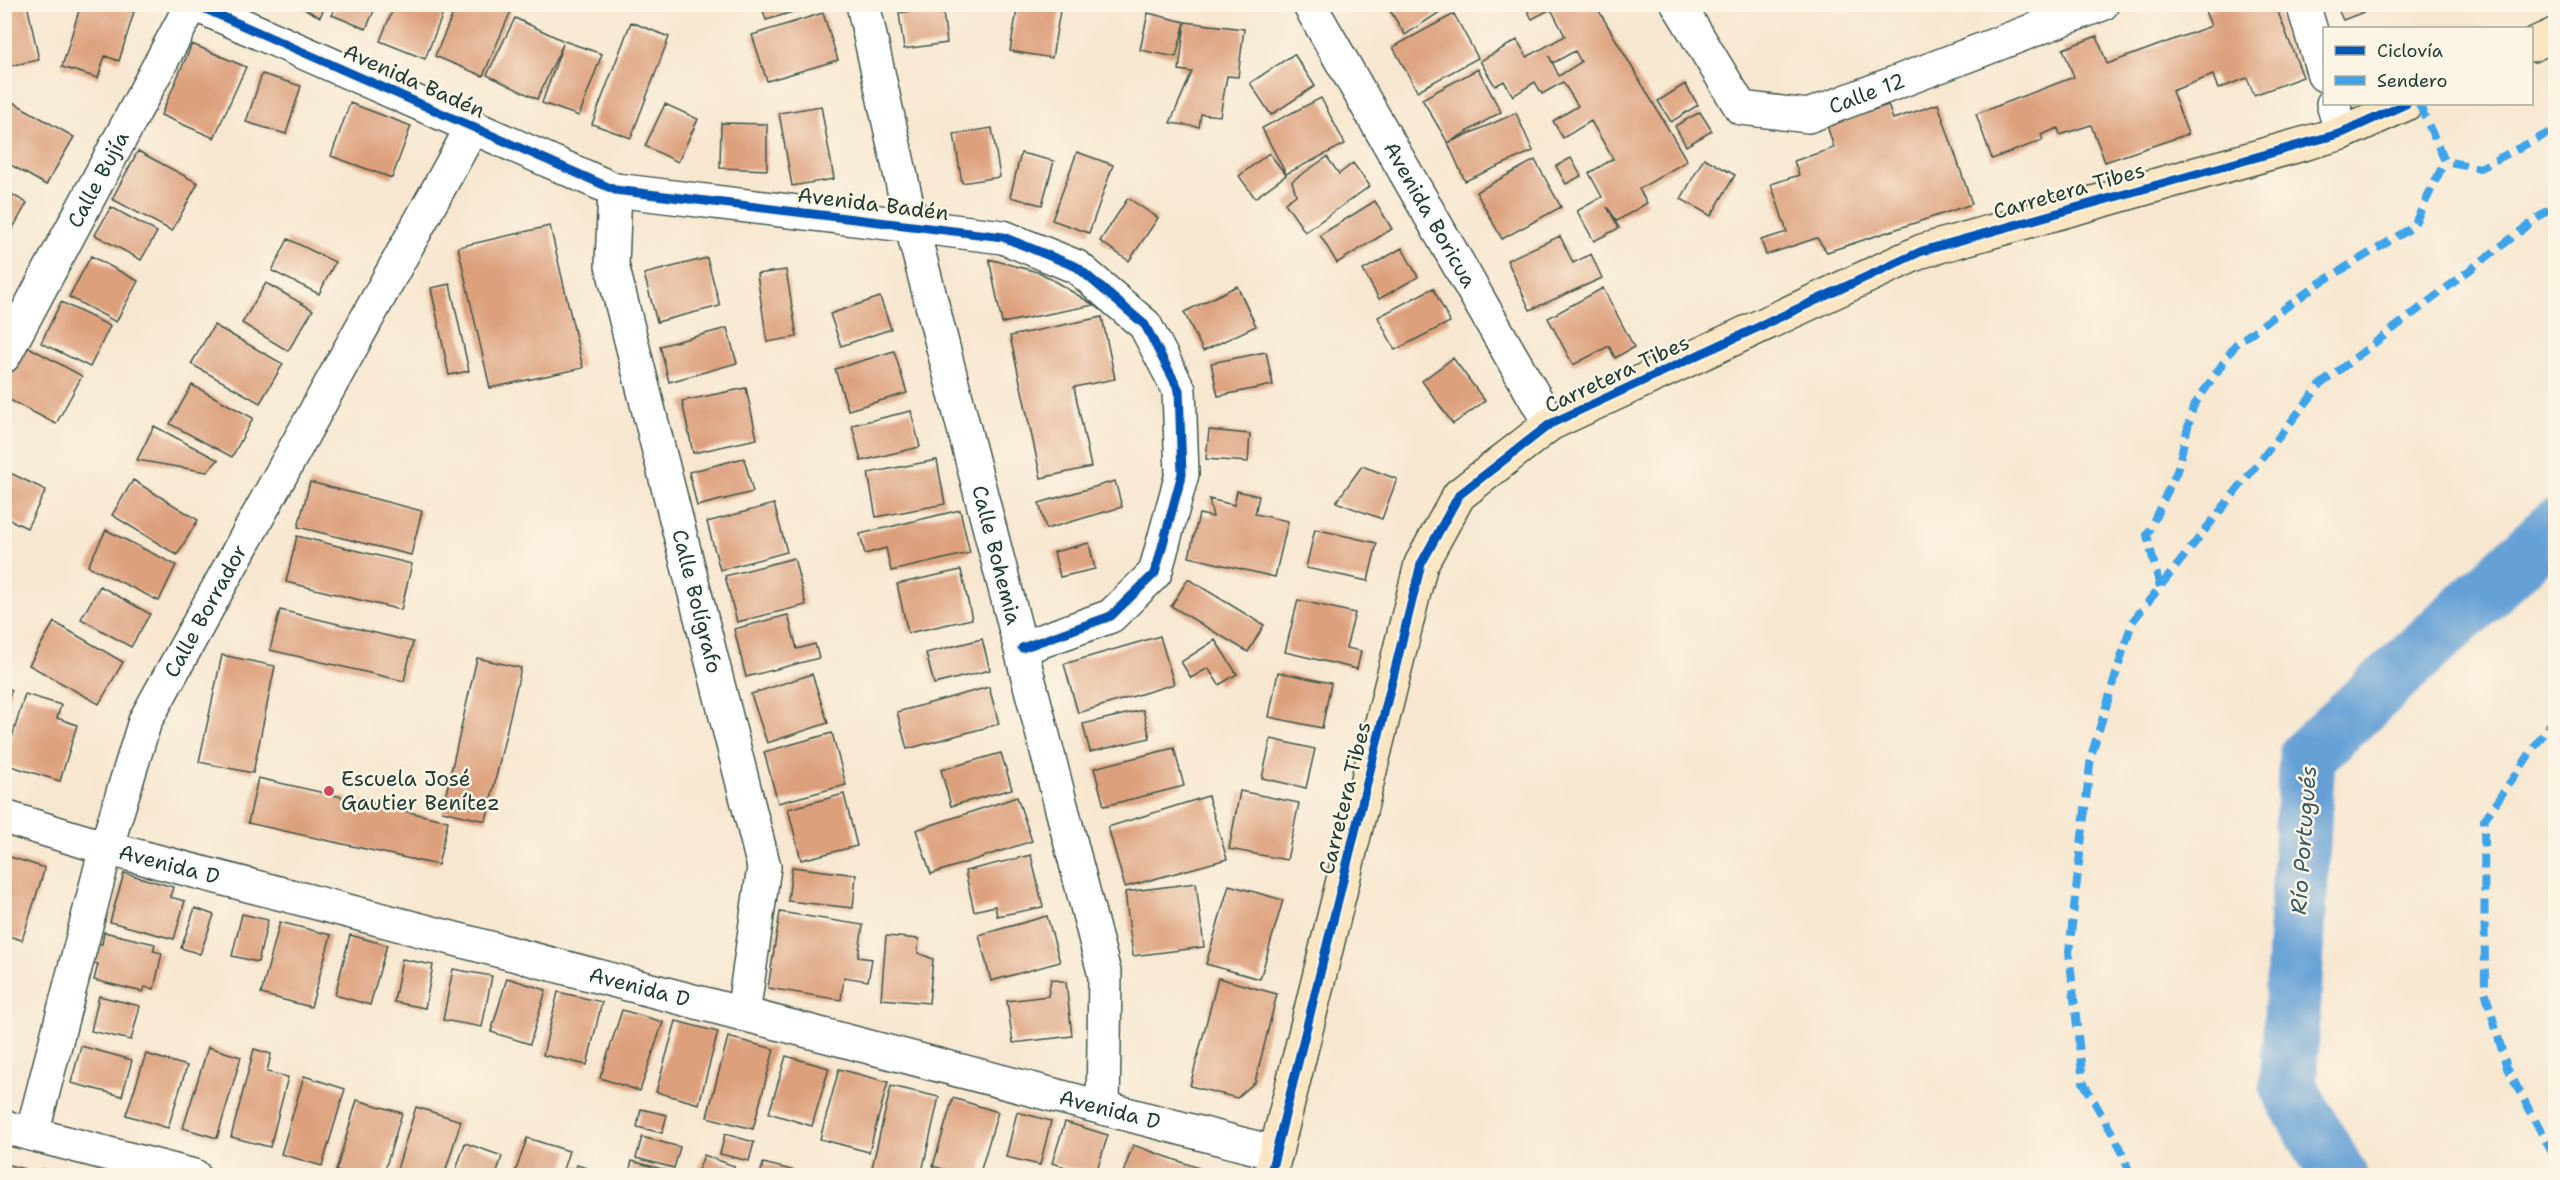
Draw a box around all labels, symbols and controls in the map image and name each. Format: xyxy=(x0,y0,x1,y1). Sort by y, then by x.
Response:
legend xyxy=(2323,27,2533,105)
street label: Avenida Badén xyxy=(339,37,489,125)
text: Ciclovía xyxy=(2377,39,2443,63)
street label: Calle 12 xyxy=(1825,66,1909,121)
text: Sendero xyxy=(2377,69,2447,93)
street label: Calle Bujía xyxy=(61,126,135,233)
street label: Avenida Boricua xyxy=(1377,137,1483,293)
street label: Carretera Tibes xyxy=(1990,156,2148,226)
street label: Avenida Badén xyxy=(796,181,950,227)
street label: Carretera Tibes xyxy=(1540,328,1694,420)
street label: Calle Bohemia xyxy=(965,482,1028,628)
street label: Calle Bolígrafo xyxy=(665,526,729,676)
street label: Calle Borrador xyxy=(158,539,254,683)
street label: Carretera Tibes xyxy=(1312,719,1378,877)
place label: Escuela José Gautier Benítez xyxy=(341,765,500,817)
water label: Río Portugués xyxy=(2284,765,2323,915)
marker: Escuela José Gautier Benítez xyxy=(322,784,336,798)
street label: Avenida D xyxy=(116,838,223,891)
street label: Avenida D xyxy=(586,961,693,1014)
street label: Avenida D xyxy=(1056,1083,1163,1136)

